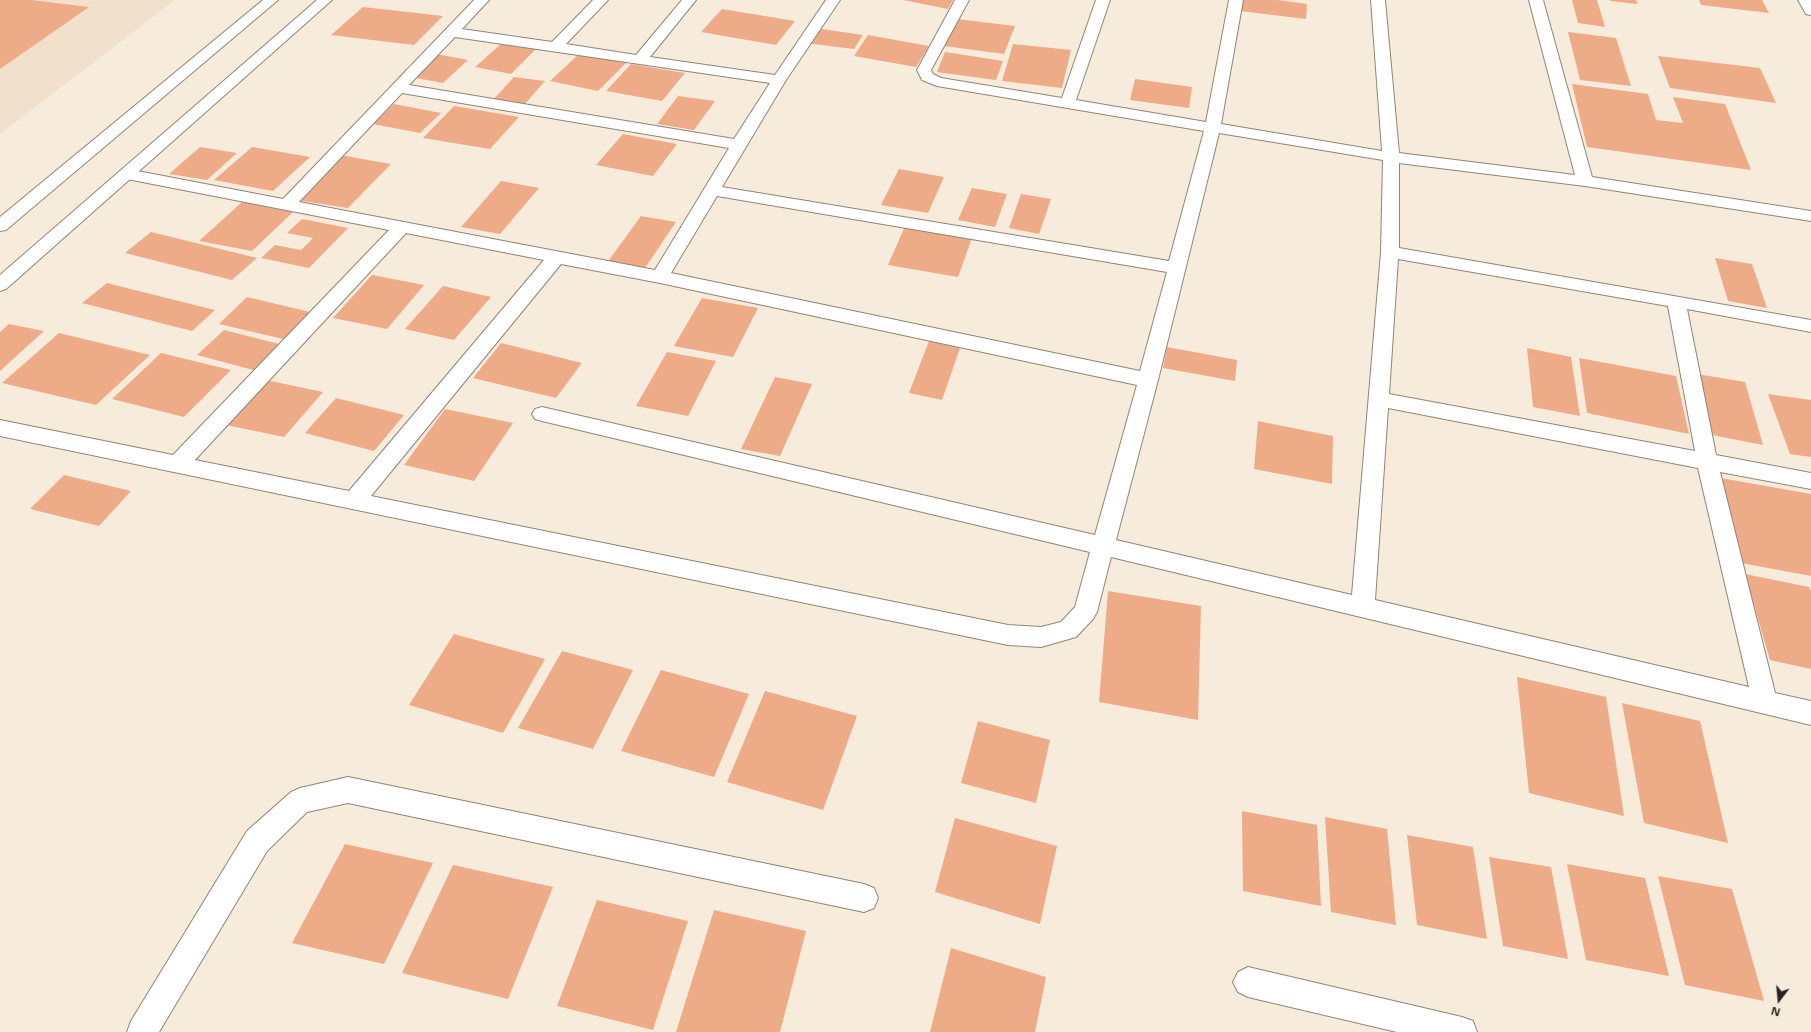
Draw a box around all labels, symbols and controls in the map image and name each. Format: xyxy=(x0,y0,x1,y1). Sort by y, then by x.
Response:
north arrow xyxy=(1759,980,1799,1020)
text: N xyxy=(1769,1004,1782,1020)

